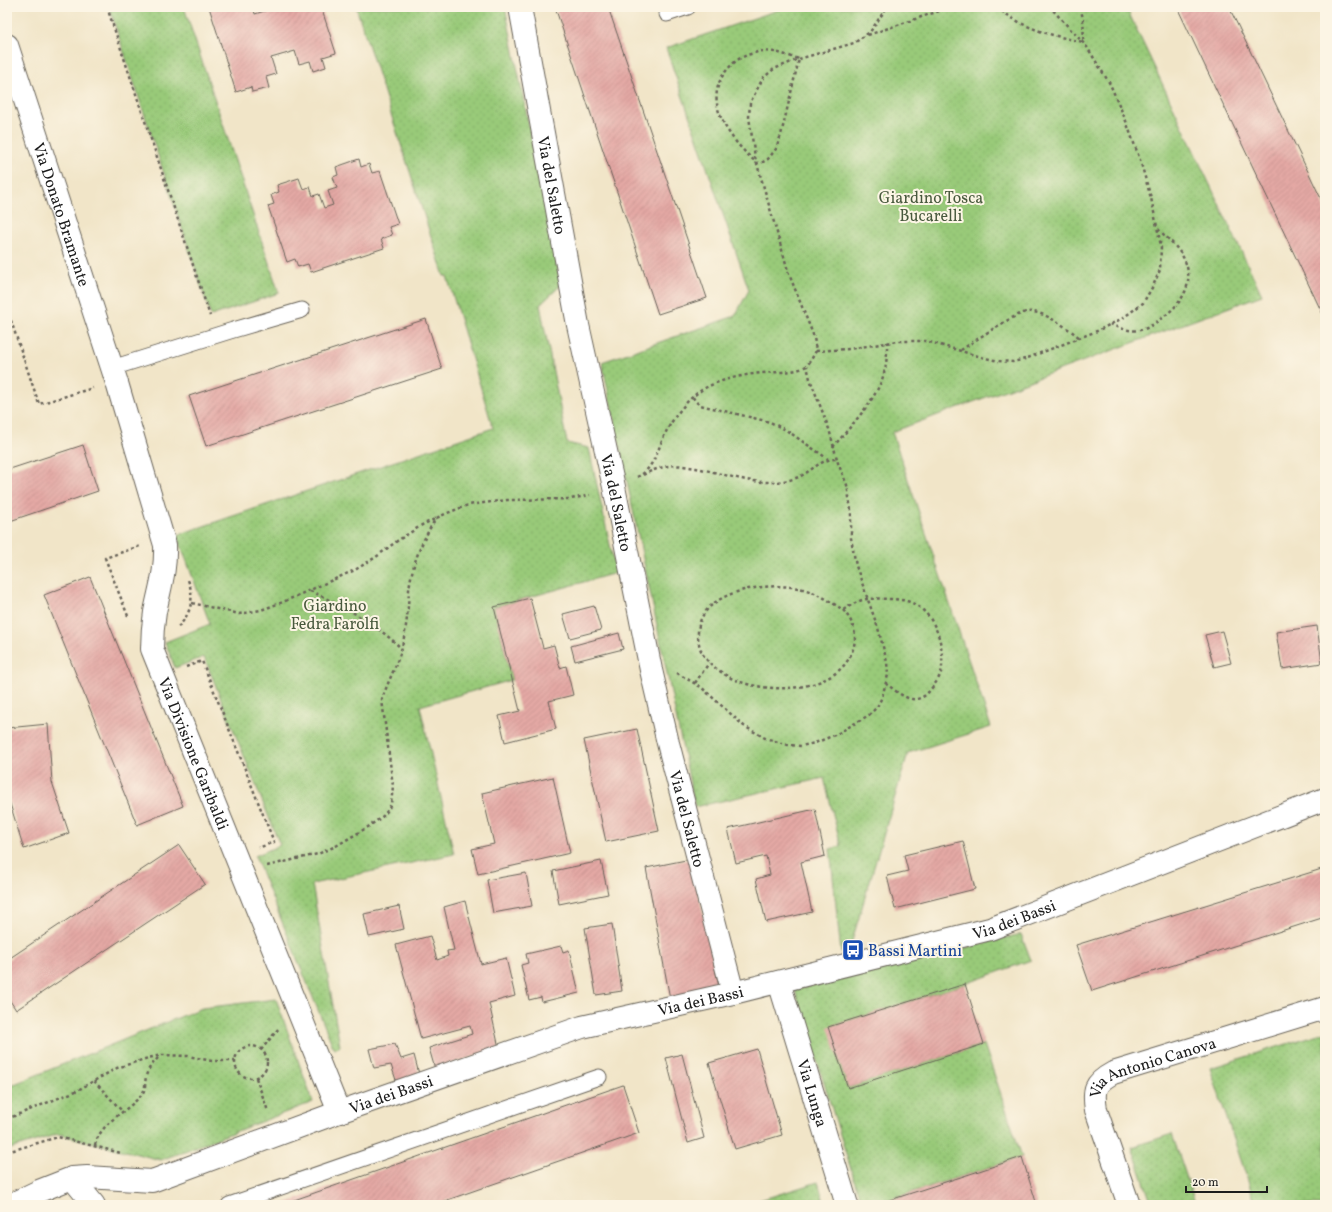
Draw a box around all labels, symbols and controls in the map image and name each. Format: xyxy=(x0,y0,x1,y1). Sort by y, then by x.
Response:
street label: Via del Saletto xyxy=(531,135,570,236)
street label: Via Donato Bramante xyxy=(26,140,94,290)
park label: Giardino Tosca Bucarelli xyxy=(879,188,983,228)
street label: Via del Saletto xyxy=(594,452,636,554)
park label: Giardino Fedra Farolfi xyxy=(291,596,379,636)
street label: Via Divisione Garibaldi xyxy=(152,674,233,834)
street label: Via del Saletto xyxy=(663,768,709,870)
street label: Via dei Bassi xyxy=(970,895,1060,946)
bus stop icon: Bassi Martini xyxy=(840,937,866,963)
place label: Bassi Martini xyxy=(868,941,962,963)
street label: Via dei Bassi xyxy=(656,982,746,1023)
street label: Via Antonio Canova xyxy=(1085,1033,1219,1099)
street label: Via Lunga xyxy=(790,1057,832,1130)
street label: Via dei Bassi xyxy=(347,1071,436,1121)
scale bar xyxy=(1186,1168,1267,1194)
text: 20 m xyxy=(1192,1175,1219,1191)

